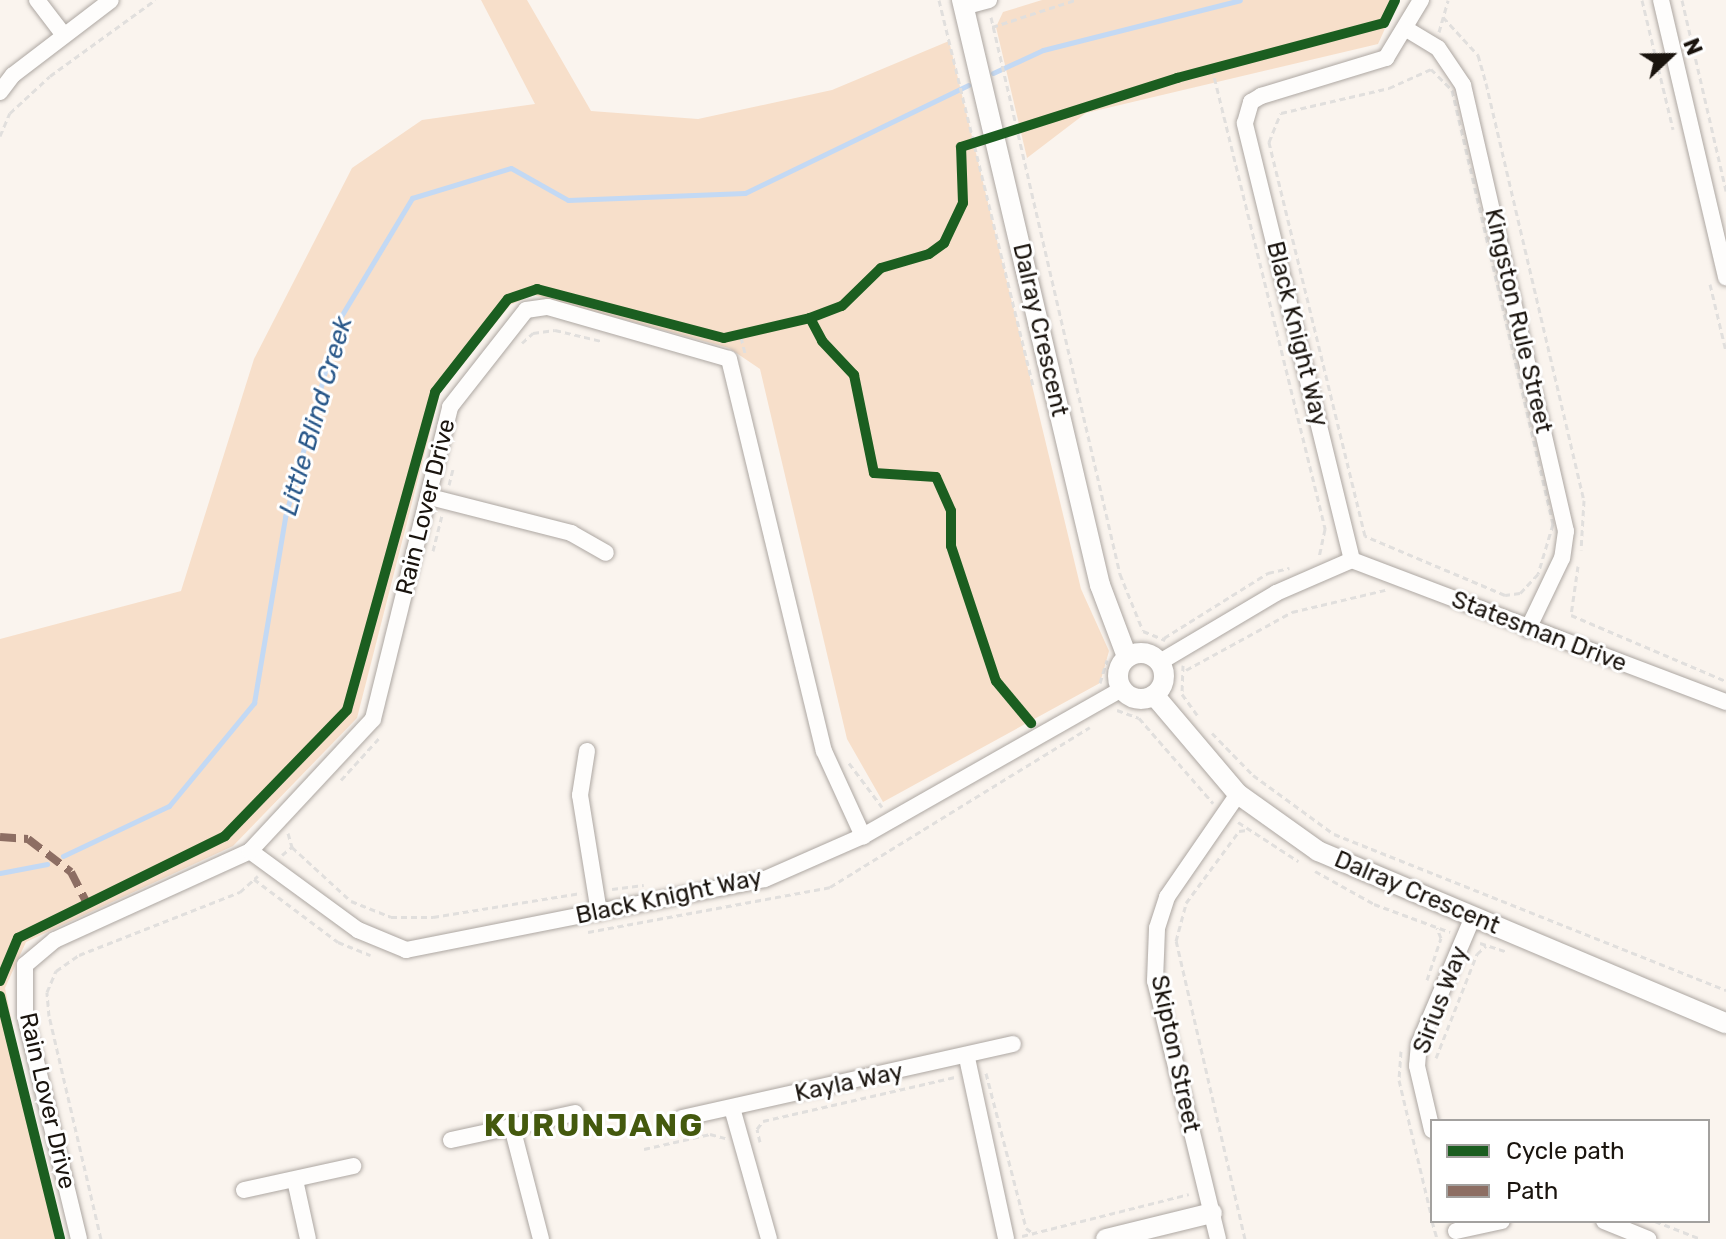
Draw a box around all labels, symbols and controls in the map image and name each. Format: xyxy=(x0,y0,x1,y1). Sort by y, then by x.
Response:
north arrow xyxy=(1630,16,1710,96)
text: N xyxy=(1677,34,1708,59)
street label: Kingston Rule Street xyxy=(1478,206,1558,436)
street label: Black Knight Way xyxy=(1260,238,1334,430)
street label: Dalray Crescent xyxy=(1006,240,1074,420)
water label: Little Blind Creek xyxy=(273,313,359,519)
street label: Rain Lover Drive xyxy=(390,416,462,598)
street label: Statesman Drive xyxy=(1447,585,1631,679)
street label: Dalray Crescent xyxy=(1330,845,1504,941)
street label: Black Knight Way xyxy=(573,863,765,931)
street label: Sirius Way xyxy=(1407,942,1475,1058)
street label: Skipton Street xyxy=(1144,973,1206,1135)
street label: Rain Lover Drive xyxy=(13,1010,81,1192)
street label: Kayla Way xyxy=(792,1057,906,1109)
district label: KURUNJANG xyxy=(484,1106,704,1144)
legend xyxy=(1430,1119,1710,1223)
text: Cycle path xyxy=(1506,1137,1625,1165)
text: Path xyxy=(1506,1177,1558,1205)

